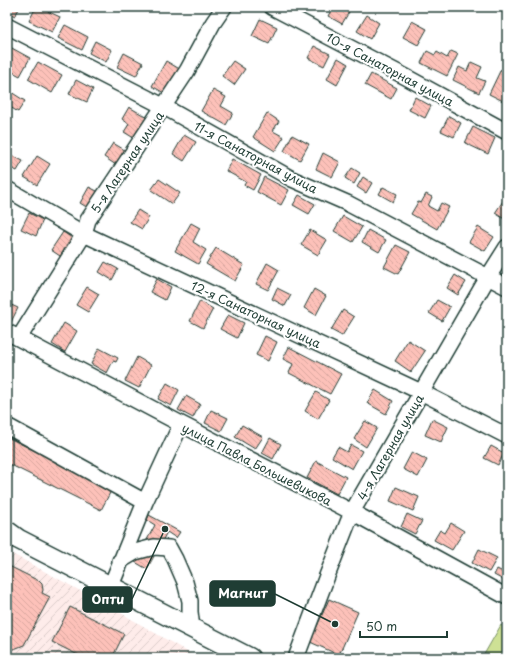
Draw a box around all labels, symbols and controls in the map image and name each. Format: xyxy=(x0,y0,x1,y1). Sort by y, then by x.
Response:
street label: 10-я Санаторная улица xyxy=(323,28,457,110)
street label: 5-я Лагерная улица xyxy=(86,107,168,217)
street label: 11-я Санаторная улица xyxy=(191,117,321,197)
street label: 12-я Санаторная улица xyxy=(188,276,324,352)
street label: 4-я Лагерная улица xyxy=(352,390,428,503)
street label: улица Павла Большевикова xyxy=(179,418,336,510)
callout: Магнит xyxy=(210,581,275,606)
text: Магнит xyxy=(218,583,269,602)
callout: Опти xyxy=(83,587,132,612)
text: Опти xyxy=(92,589,124,608)
scale bar xyxy=(360,613,447,639)
text: 50 m xyxy=(366,617,397,635)

